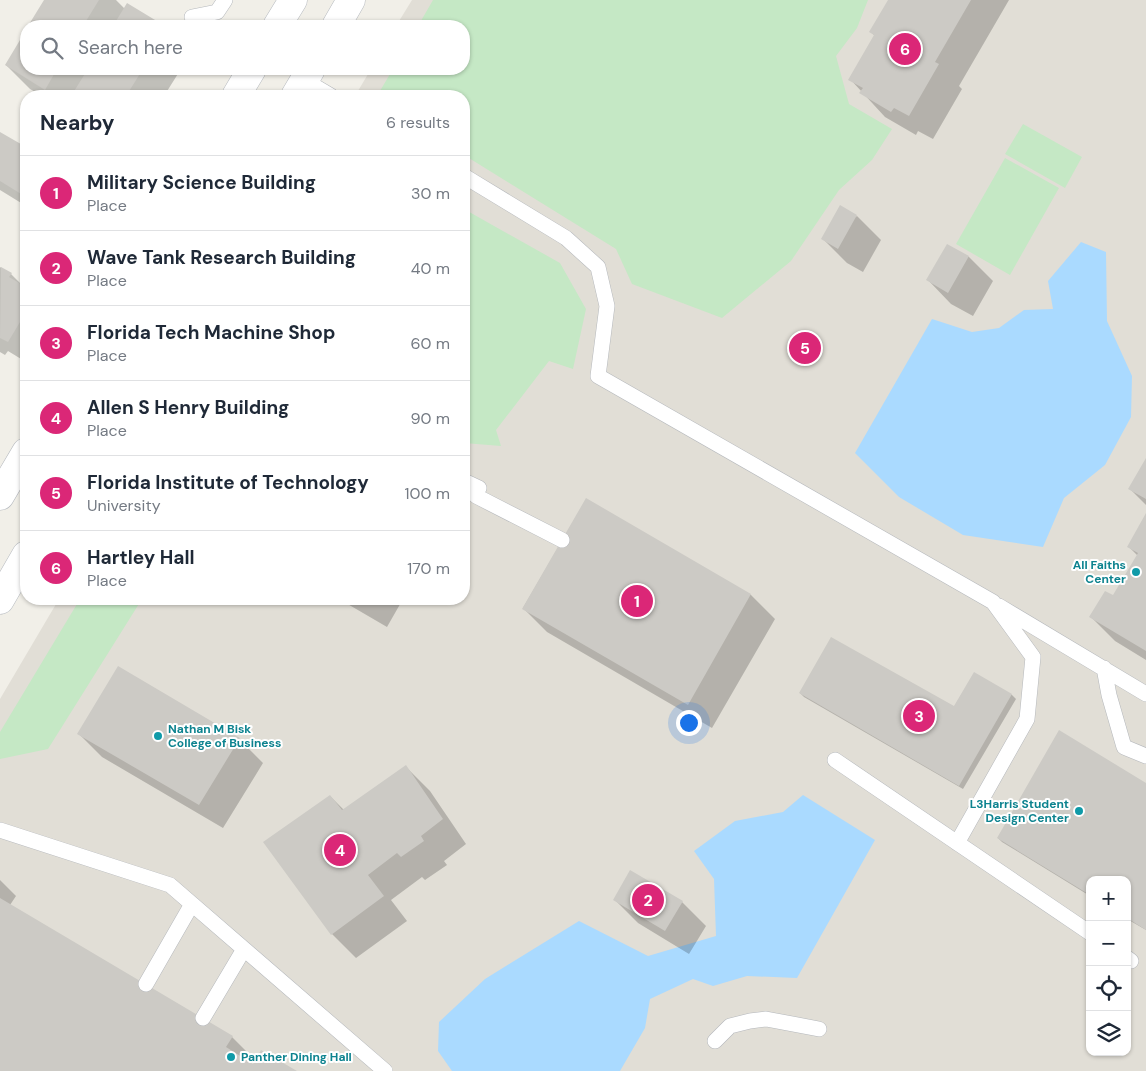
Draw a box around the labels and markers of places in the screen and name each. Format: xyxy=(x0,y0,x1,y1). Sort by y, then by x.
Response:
pin: 6 xyxy=(889,30,921,68)
pin: 5 xyxy=(789,329,821,367)
place label: All Faiths Center xyxy=(1073,557,1126,587)
marker: All Faiths Center xyxy=(1130,566,1142,578)
pin: 1 xyxy=(621,582,653,620)
pin: 3 xyxy=(903,697,935,735)
place label: Nathan M Bisk College of Business xyxy=(168,721,281,751)
marker: Nathan M Bisk College of Business xyxy=(152,730,164,742)
place label: L3Harris Student Design Center xyxy=(970,796,1069,826)
marker: L3Harris Student Design Center xyxy=(1073,805,1085,817)
pin: 4 xyxy=(324,831,356,869)
pin: 2 xyxy=(632,881,664,919)
place label: Panther Dining Hall xyxy=(241,1049,352,1065)
marker: Panther Dining Hall xyxy=(225,1051,237,1063)

